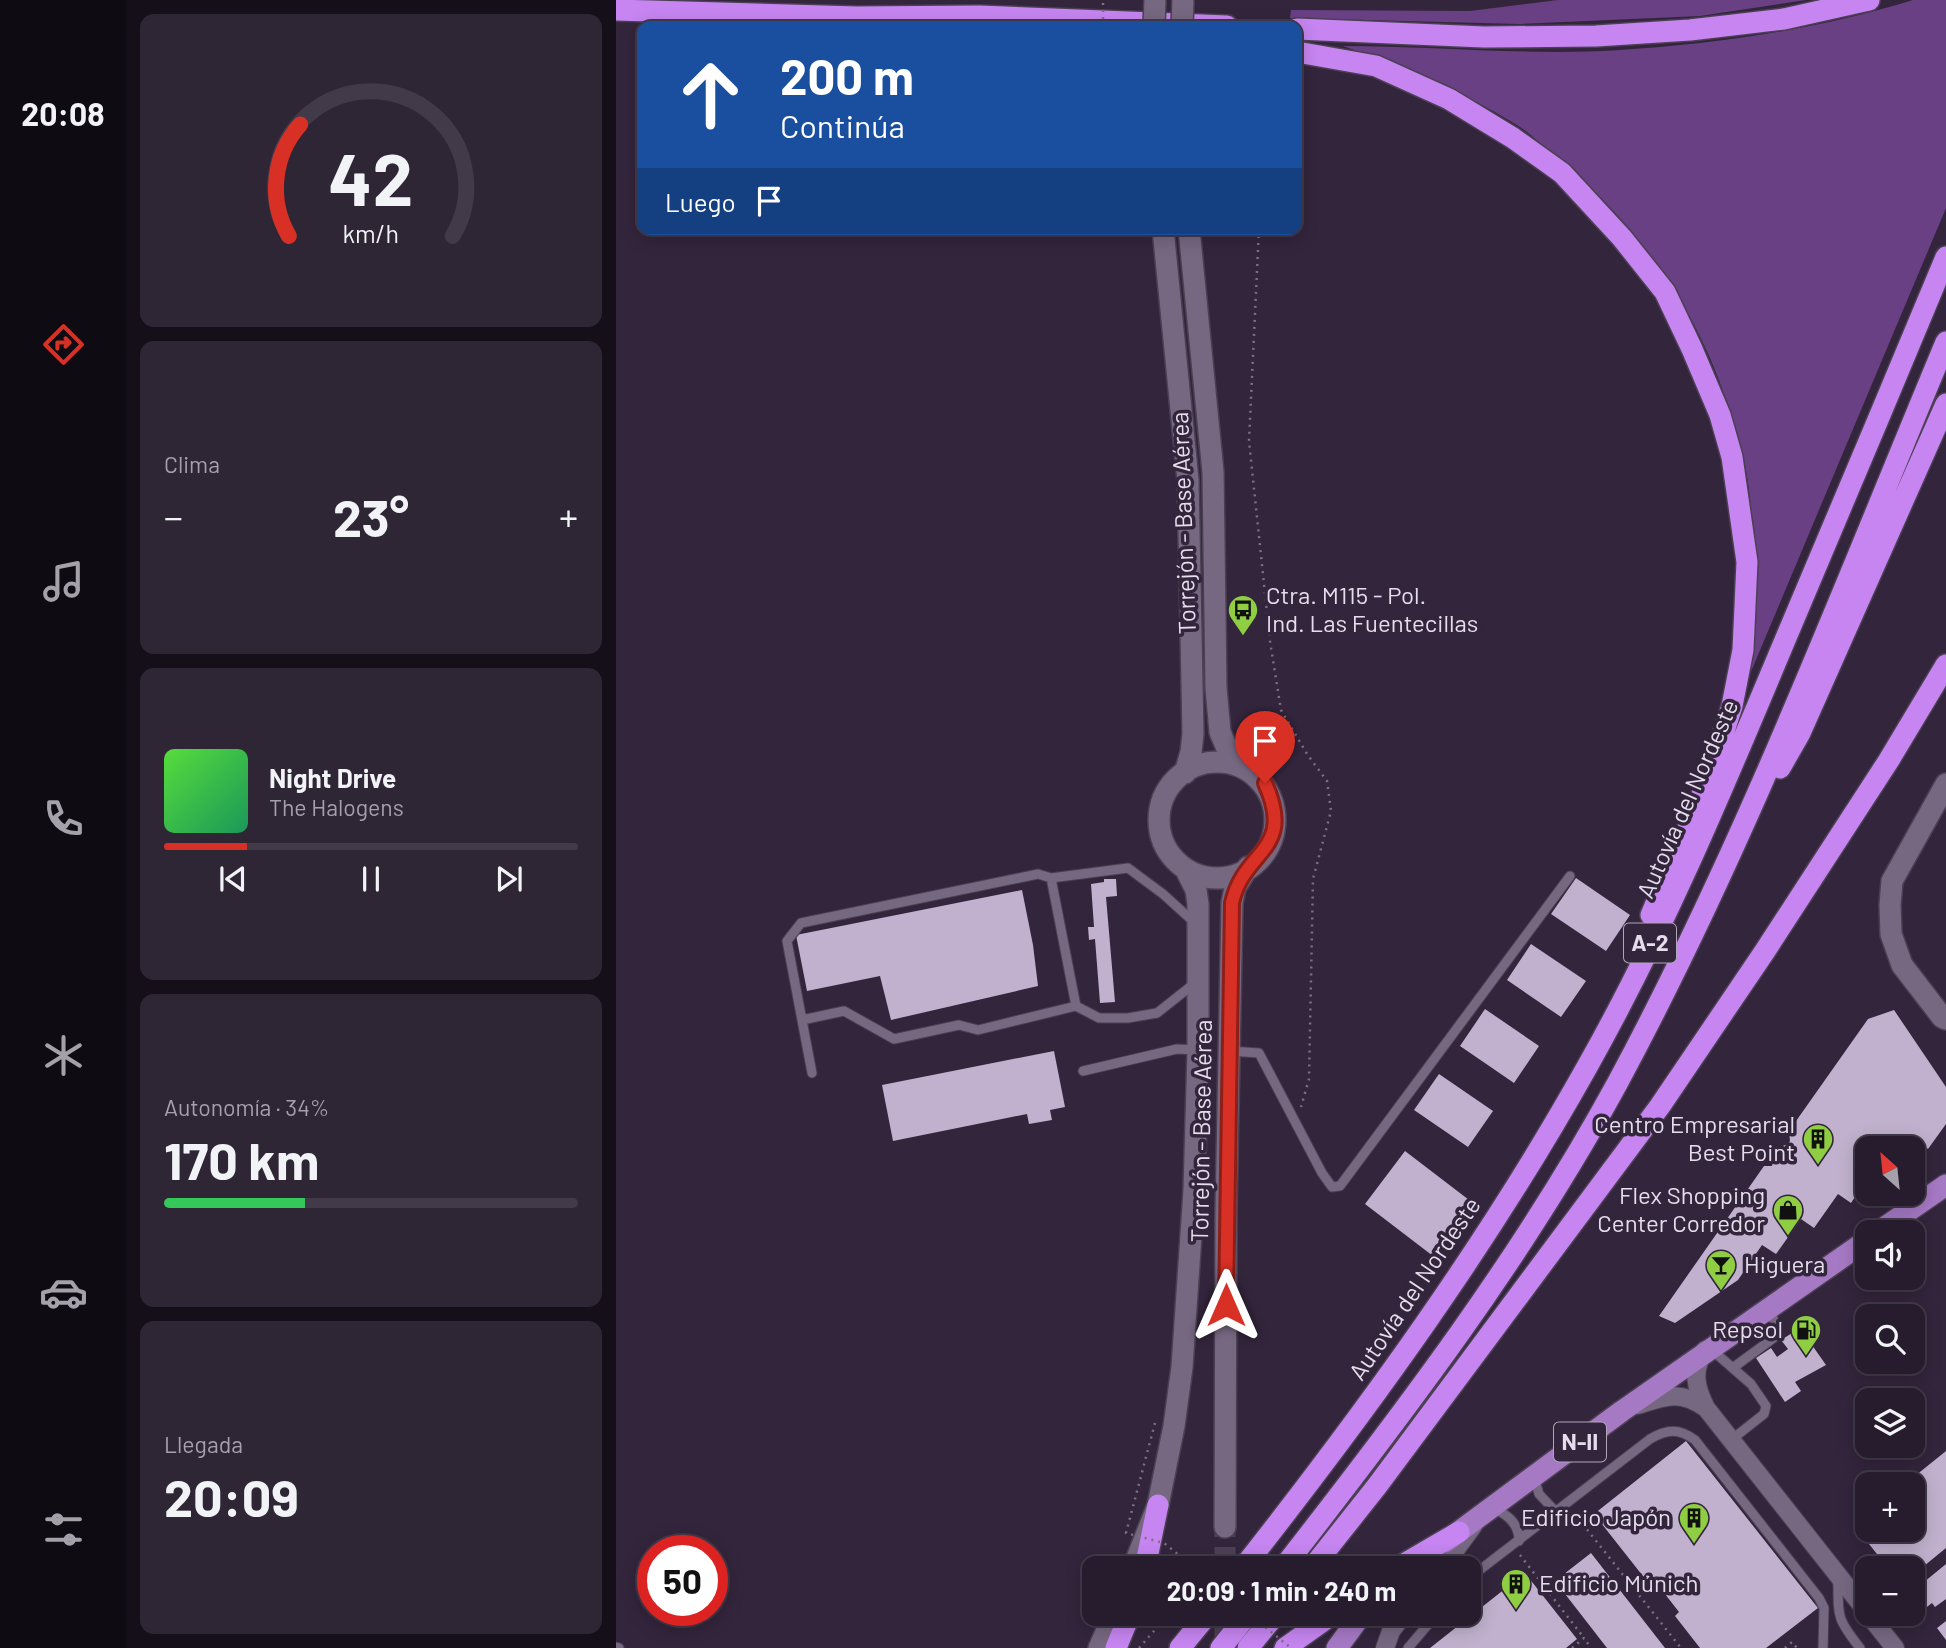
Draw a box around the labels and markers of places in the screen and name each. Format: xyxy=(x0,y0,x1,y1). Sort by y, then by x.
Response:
place label: Ctra. M115 - Pol. Ind. Las Fuentecillas xyxy=(1266,580,1478,637)
bus stop icon: Ctra. M115 - Pol. Ind. Las Fuentecillas xyxy=(1226,593,1260,637)
pin xyxy=(1235,711,1295,783)
place label: Centro Empresarial Best Point xyxy=(1594,1109,1795,1166)
building icon: Centro Empresarial Best Point xyxy=(1801,1122,1835,1166)
place label: Flex Shopping Center Corredor xyxy=(1597,1180,1765,1237)
shop icon: Flex Shopping Center Corredor xyxy=(1771,1193,1805,1237)
bar icon: Higuera xyxy=(1704,1248,1738,1292)
place label: Higuera xyxy=(1744,1249,1825,1278)
fuel station icon: Repsol xyxy=(1789,1313,1823,1357)
place label: Repsol xyxy=(1712,1314,1783,1343)
building icon: Edificio Japón xyxy=(1677,1501,1711,1545)
place label: Edificio Japón xyxy=(1521,1502,1671,1531)
building icon: Edificio Múnich xyxy=(1499,1567,1533,1611)
place label: Edificio Múnich xyxy=(1539,1568,1698,1597)

